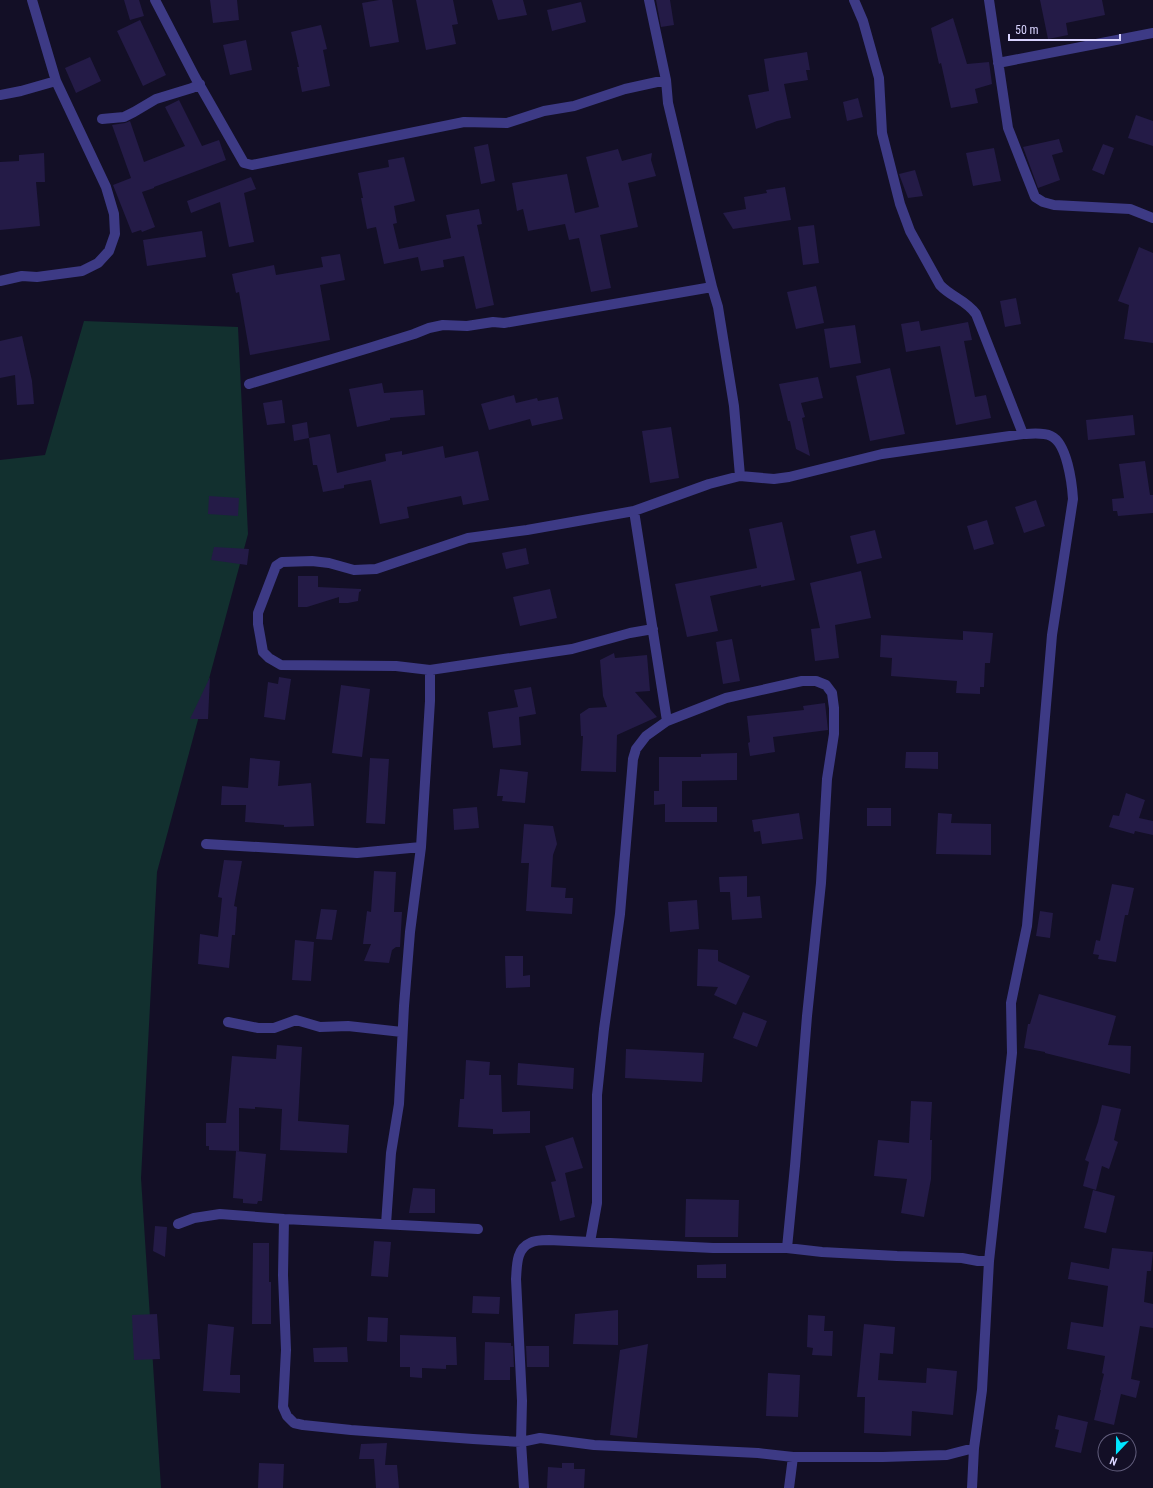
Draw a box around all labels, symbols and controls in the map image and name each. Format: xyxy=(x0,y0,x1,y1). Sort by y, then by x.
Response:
scale bar xyxy=(1009,16,1120,42)
text: 50 m xyxy=(1015,23,1039,37)
north arrow xyxy=(1097,1432,1137,1472)
text: N xyxy=(1108,1453,1119,1468)

